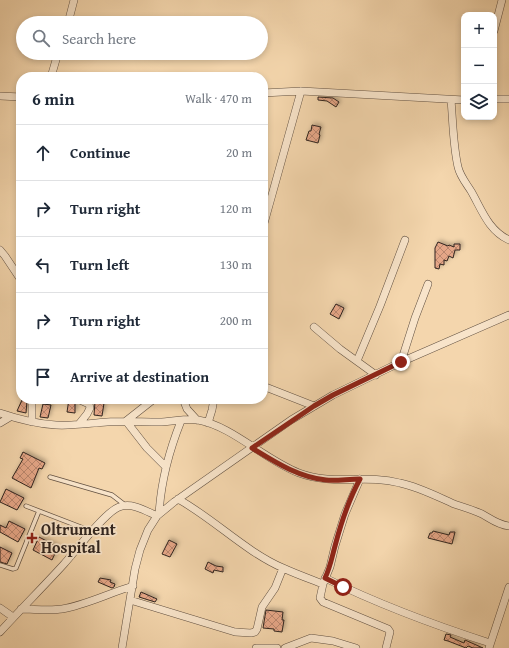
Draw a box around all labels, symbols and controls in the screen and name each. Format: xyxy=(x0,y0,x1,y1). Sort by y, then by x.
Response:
map controls xyxy=(461,12,497,120)
button: + xyxy=(461,12,497,48)
search box xyxy=(16,16,268,60)
icon: search xyxy=(30,27,52,49)
text: Search here xyxy=(62,28,136,49)
button: − xyxy=(461,48,497,84)
button: layers xyxy=(461,84,497,120)
text: 6 min xyxy=(32,86,74,111)
text: Walk · 470 m xyxy=(185,89,252,108)
icon: ahead xyxy=(32,142,54,164)
text: Continue xyxy=(70,142,131,163)
text: 20 m xyxy=(226,143,252,162)
icon: right xyxy=(32,198,54,220)
text: Turn right xyxy=(70,198,141,219)
text: 120 m xyxy=(220,199,252,218)
icon: left xyxy=(32,254,54,276)
text: Turn left xyxy=(70,254,129,275)
text: 130 m xyxy=(220,255,252,274)
icon: right xyxy=(32,310,54,332)
text: Turn right xyxy=(70,310,141,331)
text: 200 m xyxy=(220,311,252,330)
route end xyxy=(392,353,410,371)
icon: arrive xyxy=(32,366,54,388)
text: Arrive at destination xyxy=(70,366,209,387)
place label: Oltrument Hospital xyxy=(41,517,116,559)
marker: Oltrument Hospital xyxy=(26,532,38,544)
route start xyxy=(334,578,352,596)

